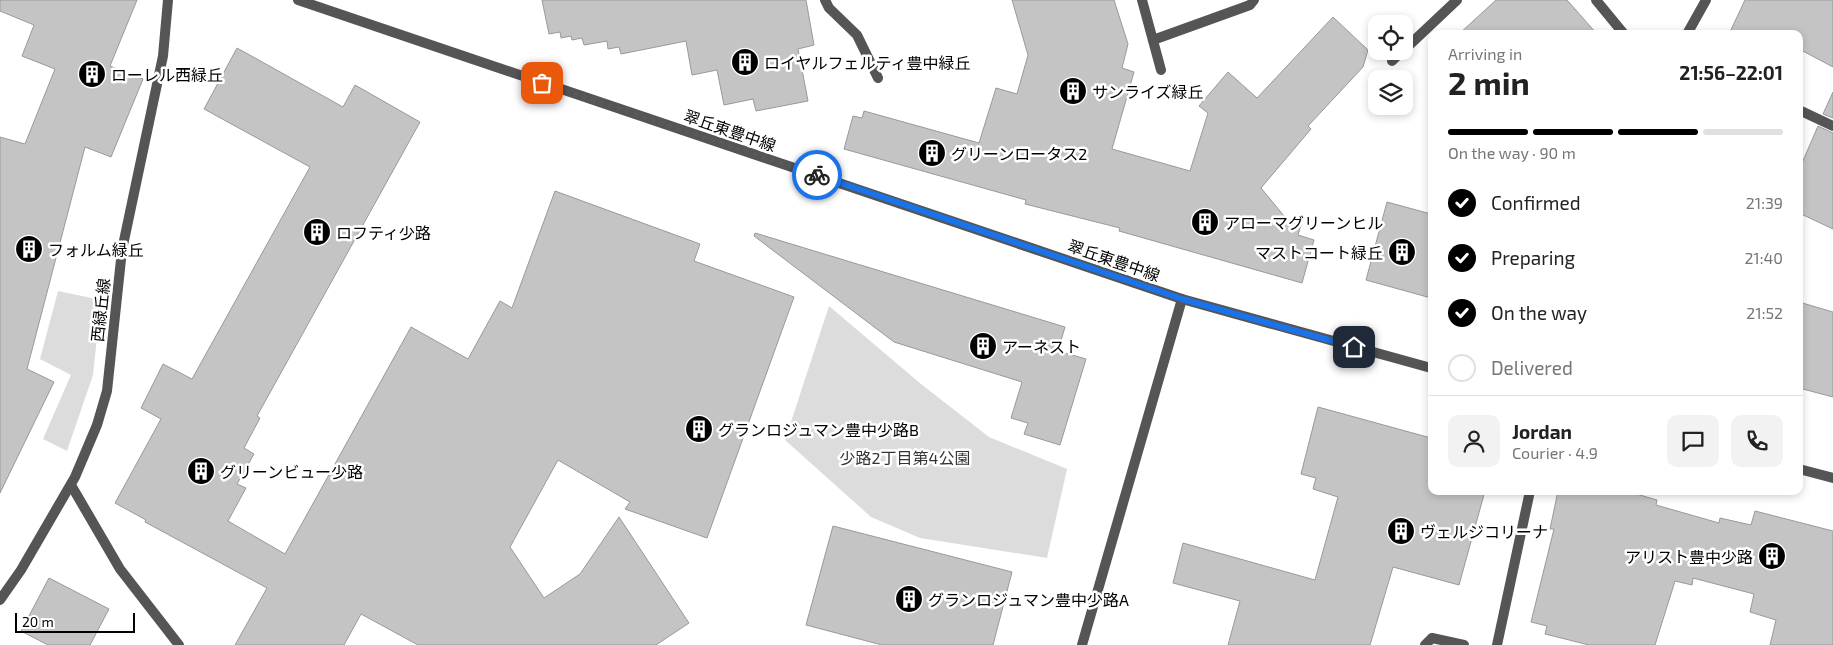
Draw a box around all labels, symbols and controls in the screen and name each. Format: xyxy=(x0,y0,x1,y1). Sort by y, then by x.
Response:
map controls xyxy=(1368,15,1413,115)
button: locate xyxy=(1368,15,1413,60)
text: Arriving in xyxy=(1448,44,1522,63)
building icon: ロイヤルフェルティ豊中緑丘 xyxy=(730,47,760,77)
place label: ロイヤルフェルティ豊中緑丘 xyxy=(764,53,971,72)
building icon: ローレル西緑丘 xyxy=(77,59,107,89)
text: 21:56–22:01 xyxy=(1679,61,1783,84)
pin xyxy=(521,62,563,104)
text: 2 min xyxy=(1448,63,1530,101)
place label: ローレル西緑丘 xyxy=(111,65,223,84)
icon: bag xyxy=(528,69,556,97)
button: layers xyxy=(1368,70,1413,115)
building icon: サンライズ緑丘 xyxy=(1058,76,1088,106)
place label: サンライズ緑丘 xyxy=(1092,82,1204,101)
street label: 翠丘東豊中線 xyxy=(682,105,778,155)
building icon: グリーンロータス2 xyxy=(917,138,947,168)
text: On the way · 90 m xyxy=(1448,143,1576,162)
place label: グリーンロータス2 xyxy=(951,144,1087,163)
courier xyxy=(792,150,842,200)
icon: bike xyxy=(803,161,831,189)
icon: check xyxy=(1448,189,1476,217)
text: Confirmed xyxy=(1491,191,1581,214)
text: 21:39 xyxy=(1746,193,1783,212)
building icon: アローマグリーンヒル xyxy=(1190,207,1220,237)
place label: アローマグリーンヒル xyxy=(1224,213,1383,232)
building icon: ロフティ少路 xyxy=(302,217,332,247)
place label: ロフティ少路 xyxy=(336,223,431,242)
building icon: フォルム緑丘 xyxy=(14,234,44,264)
street label: 翠丘東豊中線 xyxy=(1066,235,1162,285)
building icon: マストコート緑丘 xyxy=(1387,237,1417,267)
place label: フォルム緑丘 xyxy=(48,240,144,259)
place label: マストコート緑丘 xyxy=(1255,243,1383,262)
icon: check xyxy=(1448,244,1476,272)
text: Preparing xyxy=(1491,246,1575,269)
text: 21:40 xyxy=(1744,248,1783,267)
street label: 西緑丘線 xyxy=(87,277,113,343)
icon: check xyxy=(1448,299,1476,327)
text: On the way xyxy=(1491,301,1587,324)
text: 21:52 xyxy=(1746,303,1783,322)
pin xyxy=(1333,326,1375,368)
building icon: アーネスト xyxy=(968,331,998,361)
icon: home xyxy=(1340,333,1368,361)
place label: アーネスト xyxy=(1002,337,1081,356)
text: Delivered xyxy=(1491,356,1573,379)
building icon: グランロジュマン豊中少路B xyxy=(684,414,714,444)
button: person xyxy=(1448,415,1500,467)
button: chat xyxy=(1667,415,1719,467)
button: phone xyxy=(1731,415,1783,467)
place label: グランロジュマン豊中少路B xyxy=(718,420,919,439)
text: Jordan xyxy=(1512,420,1572,443)
text: Courier · 4.9 xyxy=(1512,443,1598,462)
park label: 少路2丁目第4公園 xyxy=(840,448,970,467)
building icon: グリーンビュー少路 xyxy=(186,456,216,486)
place label: グリーンビュー少路 xyxy=(220,462,363,481)
building icon: ヴェルジコリーナ xyxy=(1386,516,1416,546)
place label: ヴェルジコリーナ xyxy=(1420,522,1548,541)
building icon: アリスト豊中少路 xyxy=(1757,541,1787,571)
place label: アリスト豊中少路 xyxy=(1625,547,1753,566)
building icon: グランロジュマン豊中少路A xyxy=(894,584,924,614)
place label: グランロジュマン豊中少路A xyxy=(928,590,1129,609)
scale bar xyxy=(15,610,135,633)
text: 20 m xyxy=(22,613,54,630)

